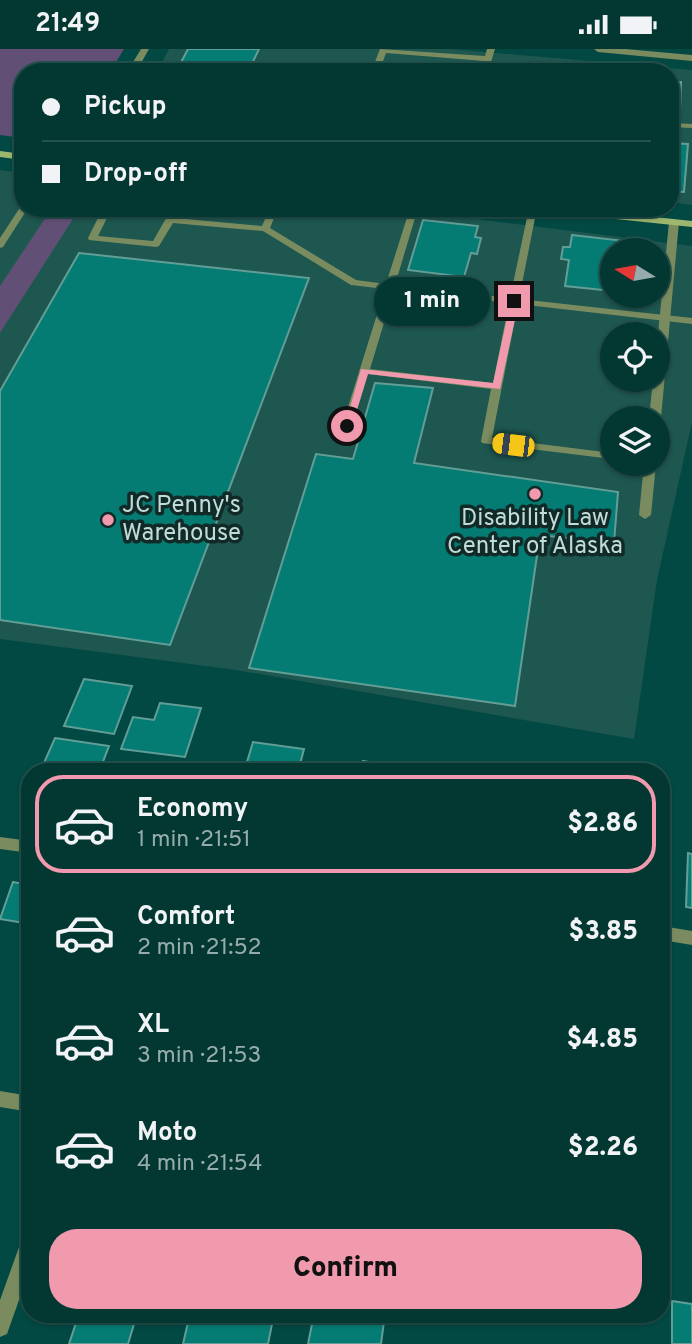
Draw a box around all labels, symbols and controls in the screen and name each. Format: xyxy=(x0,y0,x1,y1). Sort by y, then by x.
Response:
text: 21:49 xyxy=(35,8,100,41)
text: Pickup xyxy=(84,91,167,124)
text: Drop-off xyxy=(84,158,187,191)
north arrow xyxy=(600,238,670,308)
map controls xyxy=(600,238,670,476)
callout: 1 min xyxy=(374,277,490,325)
route end xyxy=(498,285,530,317)
text: 1 min xyxy=(404,287,460,316)
button: locate xyxy=(600,322,670,392)
button: layers xyxy=(600,406,670,476)
route start xyxy=(331,410,363,442)
car xyxy=(491,432,536,458)
marker: Disability Law Center of Alaska xyxy=(527,486,543,502)
place label: JC Penny's Warehouse xyxy=(122,491,241,549)
place label: Disability Law Center of Alaska xyxy=(447,504,623,562)
marker: JC Penny's Warehouse xyxy=(100,512,116,528)
icon: car xyxy=(53,793,116,856)
text: Economy xyxy=(137,793,248,826)
text: $2.86 xyxy=(567,808,638,841)
text: 1 min · 21:51 xyxy=(137,826,251,855)
icon: car xyxy=(53,901,116,964)
text: Comfort xyxy=(137,901,235,934)
text: $3.85 xyxy=(569,916,638,949)
text: 2 min · 21:52 xyxy=(137,934,262,963)
icon: car xyxy=(53,1009,116,1072)
text: XL xyxy=(137,1009,169,1042)
text: $4.85 xyxy=(567,1024,638,1057)
text: 3 min · 21:53 xyxy=(137,1042,261,1071)
icon: car xyxy=(53,1117,116,1180)
text: Moto xyxy=(137,1117,197,1150)
text: $2.26 xyxy=(568,1132,638,1165)
text: 4 min · 21:54 xyxy=(137,1150,263,1179)
button: Confirm xyxy=(49,1229,642,1309)

